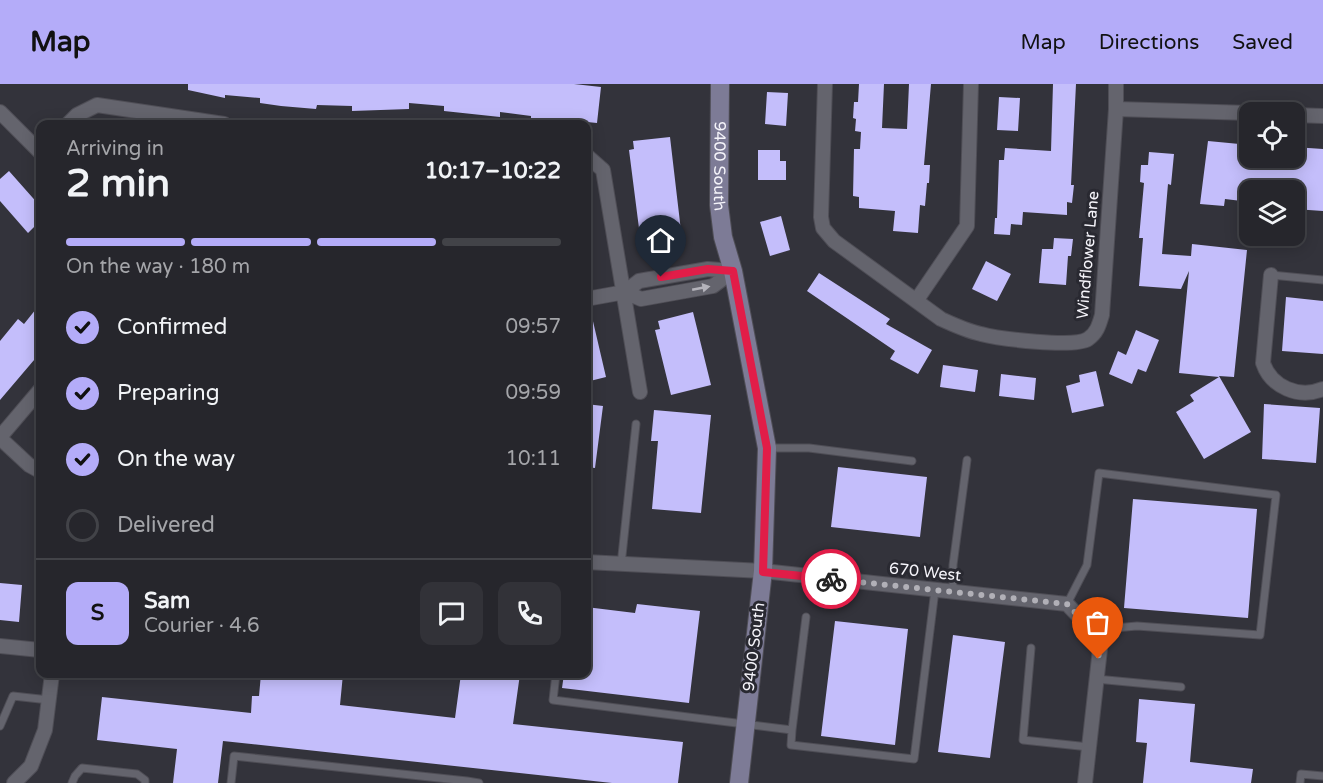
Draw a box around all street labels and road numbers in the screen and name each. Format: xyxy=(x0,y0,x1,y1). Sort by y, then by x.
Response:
street label: 9400 South xyxy=(709,121,730,212)
street label: Windflower Lane xyxy=(1072,190,1104,320)
street label: 670 West xyxy=(888,558,962,586)
street label: 9400 South xyxy=(739,601,769,693)

